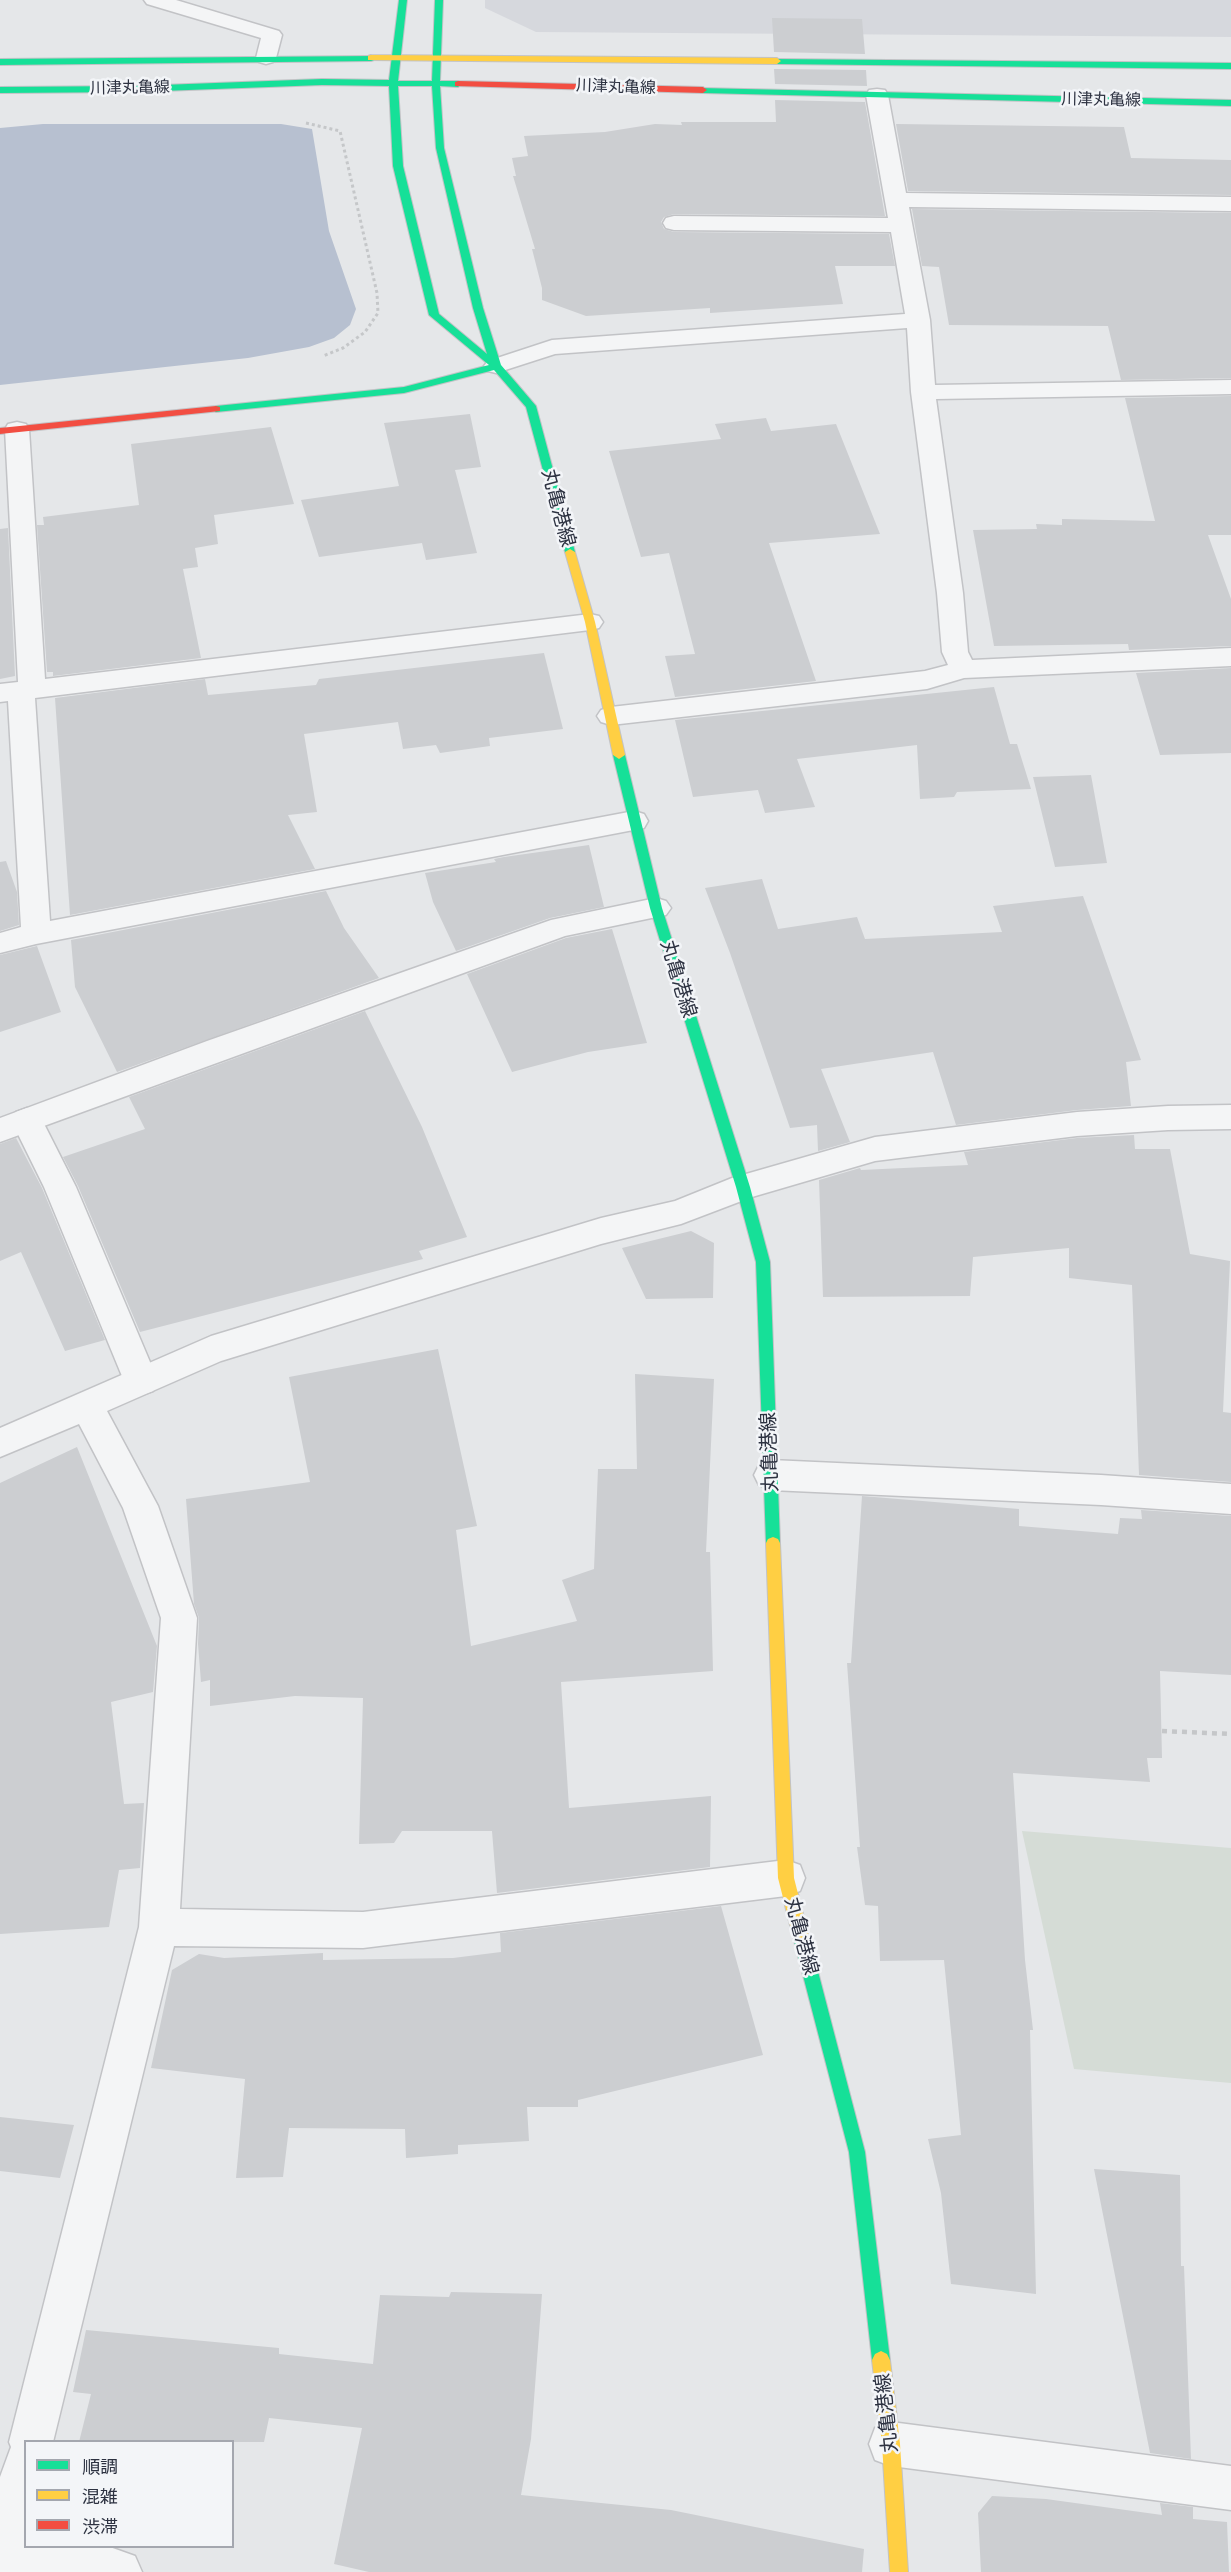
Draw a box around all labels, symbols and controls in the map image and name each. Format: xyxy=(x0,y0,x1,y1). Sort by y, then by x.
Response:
street label: 川津丸亀線 xyxy=(576,76,656,98)
street label: 川津丸亀線 xyxy=(90,78,170,98)
street label: 川津丸亀線 xyxy=(1061,90,1141,110)
street label: 丸亀港線 xyxy=(536,466,580,550)
street label: 丸亀港線 xyxy=(655,937,701,1021)
street label: 丸亀港線 xyxy=(757,1412,783,1492)
street label: 丸亀港線 xyxy=(779,1894,823,1978)
street label: 丸亀港線 xyxy=(871,2372,903,2454)
legend xyxy=(24,2440,234,2548)
text: 順調 xyxy=(82,2456,118,2477)
text: 混雑 xyxy=(82,2486,118,2507)
text: 渋滞 xyxy=(82,2516,118,2537)

